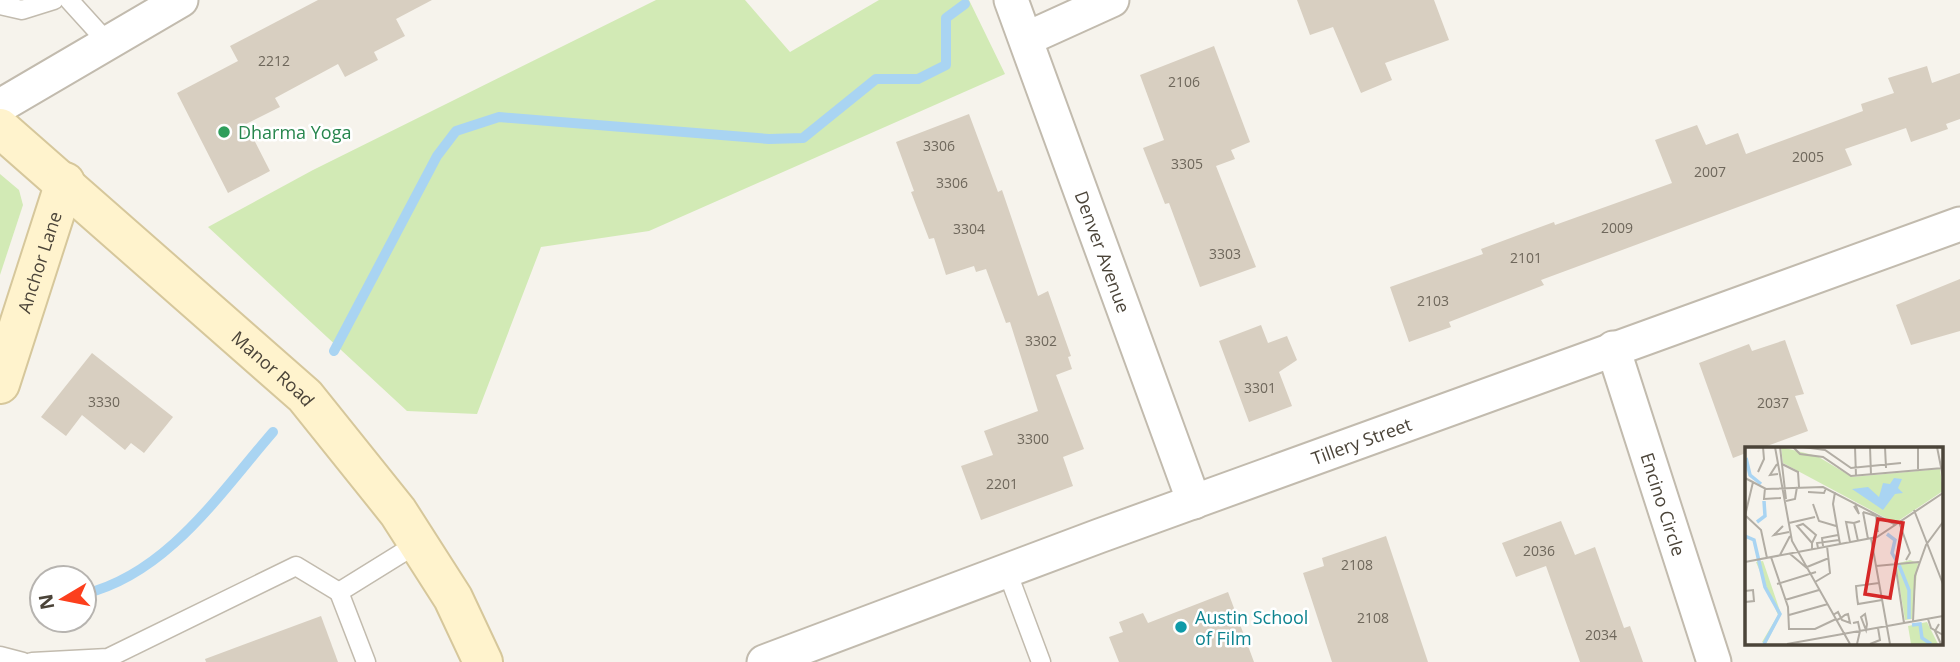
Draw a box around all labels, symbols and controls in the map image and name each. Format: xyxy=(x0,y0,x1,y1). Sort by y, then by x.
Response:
house number: 2212 xyxy=(258,51,290,70)
house number: 2106 xyxy=(1168,72,1200,91)
place label: Dharma Yoga xyxy=(238,120,351,144)
marker: Dharma Yoga xyxy=(216,124,232,140)
house number: 3306 xyxy=(923,136,955,155)
house number: 2005 xyxy=(1792,147,1824,166)
house number: 3305 xyxy=(1171,154,1203,173)
house number: 2007 xyxy=(1694,162,1726,181)
house number: 3306 xyxy=(936,173,968,192)
street label: Denver Avenue xyxy=(1070,188,1136,316)
street label: Anchor Lane xyxy=(12,208,67,316)
house number: 2009 xyxy=(1601,218,1633,237)
house number: 3304 xyxy=(953,219,985,238)
house number: 3303 xyxy=(1209,244,1241,263)
house number: 2101 xyxy=(1510,248,1542,267)
house number: 2103 xyxy=(1417,291,1449,310)
street label: Manor Road xyxy=(227,325,320,411)
house number: 3302 xyxy=(1025,331,1057,350)
house number: 3301 xyxy=(1244,378,1276,397)
house number: 3330 xyxy=(88,392,120,411)
house number: 2037 xyxy=(1757,393,1789,412)
street label: Tillery Street xyxy=(1308,412,1415,470)
house number: 3300 xyxy=(1017,429,1049,448)
inset map xyxy=(1745,447,1942,644)
street label: Encino Circle xyxy=(1635,449,1691,559)
house number: 2201 xyxy=(986,474,1018,493)
house number: 2036 xyxy=(1523,541,1555,560)
house number: 2108 xyxy=(1341,555,1373,574)
north arrow xyxy=(28,564,98,634)
text: N xyxy=(32,592,60,612)
place label: Austin School of Film xyxy=(1195,605,1308,650)
house number: 2108 xyxy=(1357,608,1389,627)
marker: Austin School of Film xyxy=(1173,619,1189,635)
house number: 2034 xyxy=(1585,625,1617,644)

